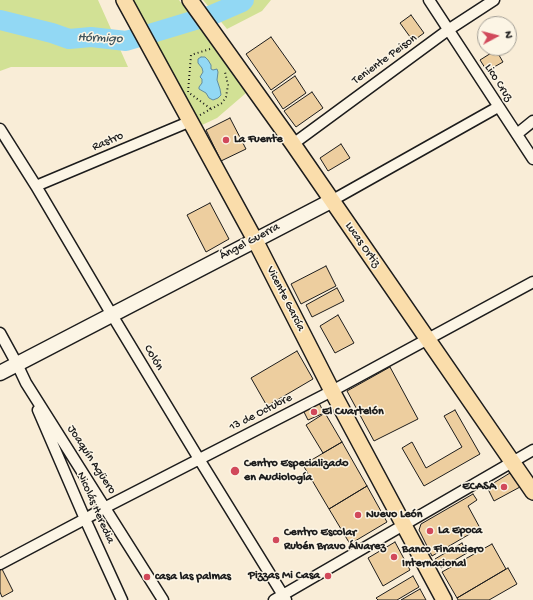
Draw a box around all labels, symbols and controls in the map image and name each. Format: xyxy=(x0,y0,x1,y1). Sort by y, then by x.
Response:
north arrow xyxy=(477,16,517,56)
water label: Hórmigo xyxy=(77,30,123,48)
text: N xyxy=(502,30,514,39)
street label: Teniente Peison xyxy=(350,32,420,88)
street label: Lico Cruz xyxy=(481,62,515,104)
street label: Rastro xyxy=(90,129,126,155)
place label: La Fuente xyxy=(234,133,283,147)
marker: La Fuente xyxy=(221,135,231,145)
street label: Lucas Ortiz xyxy=(341,219,383,271)
street label: Ángel Guerra xyxy=(218,220,282,264)
street label: Vicente García xyxy=(262,264,308,334)
street label: Colón xyxy=(140,343,166,373)
street label: 13 de Octubre xyxy=(227,391,295,435)
place label: El Cuartelón xyxy=(322,405,384,419)
marker: El Cuartelón xyxy=(309,407,319,417)
street label: Joaquín Agüero xyxy=(63,423,119,497)
place label: Centro Especializado en Audiología xyxy=(244,457,348,485)
marker: Centro Especializado en Audiología xyxy=(229,465,241,477)
street label: Nicolás Heredia xyxy=(73,470,117,546)
place label: ECASA xyxy=(462,480,496,494)
marker: ECASA xyxy=(499,482,509,492)
place label: Nuevo León xyxy=(366,508,423,522)
marker: Nuevo León xyxy=(353,510,363,520)
place label: La Epoca xyxy=(438,524,482,538)
place label: Centro Escolar Rubén Bravo Álvarez xyxy=(284,526,386,554)
marker: La Epoca xyxy=(425,526,435,536)
marker: Centro Escolar Rubén Bravo Álvarez xyxy=(271,535,281,545)
place label: Banco Financiero Internacional xyxy=(402,543,484,571)
marker: Banco Financiero Internacional xyxy=(389,552,399,562)
place label: Pizzas Mi Casa xyxy=(248,569,320,583)
place label: casa las palmas xyxy=(155,570,231,584)
marker: Pizzas Mi Casa xyxy=(323,571,333,581)
marker: casa las palmas xyxy=(142,572,152,582)

